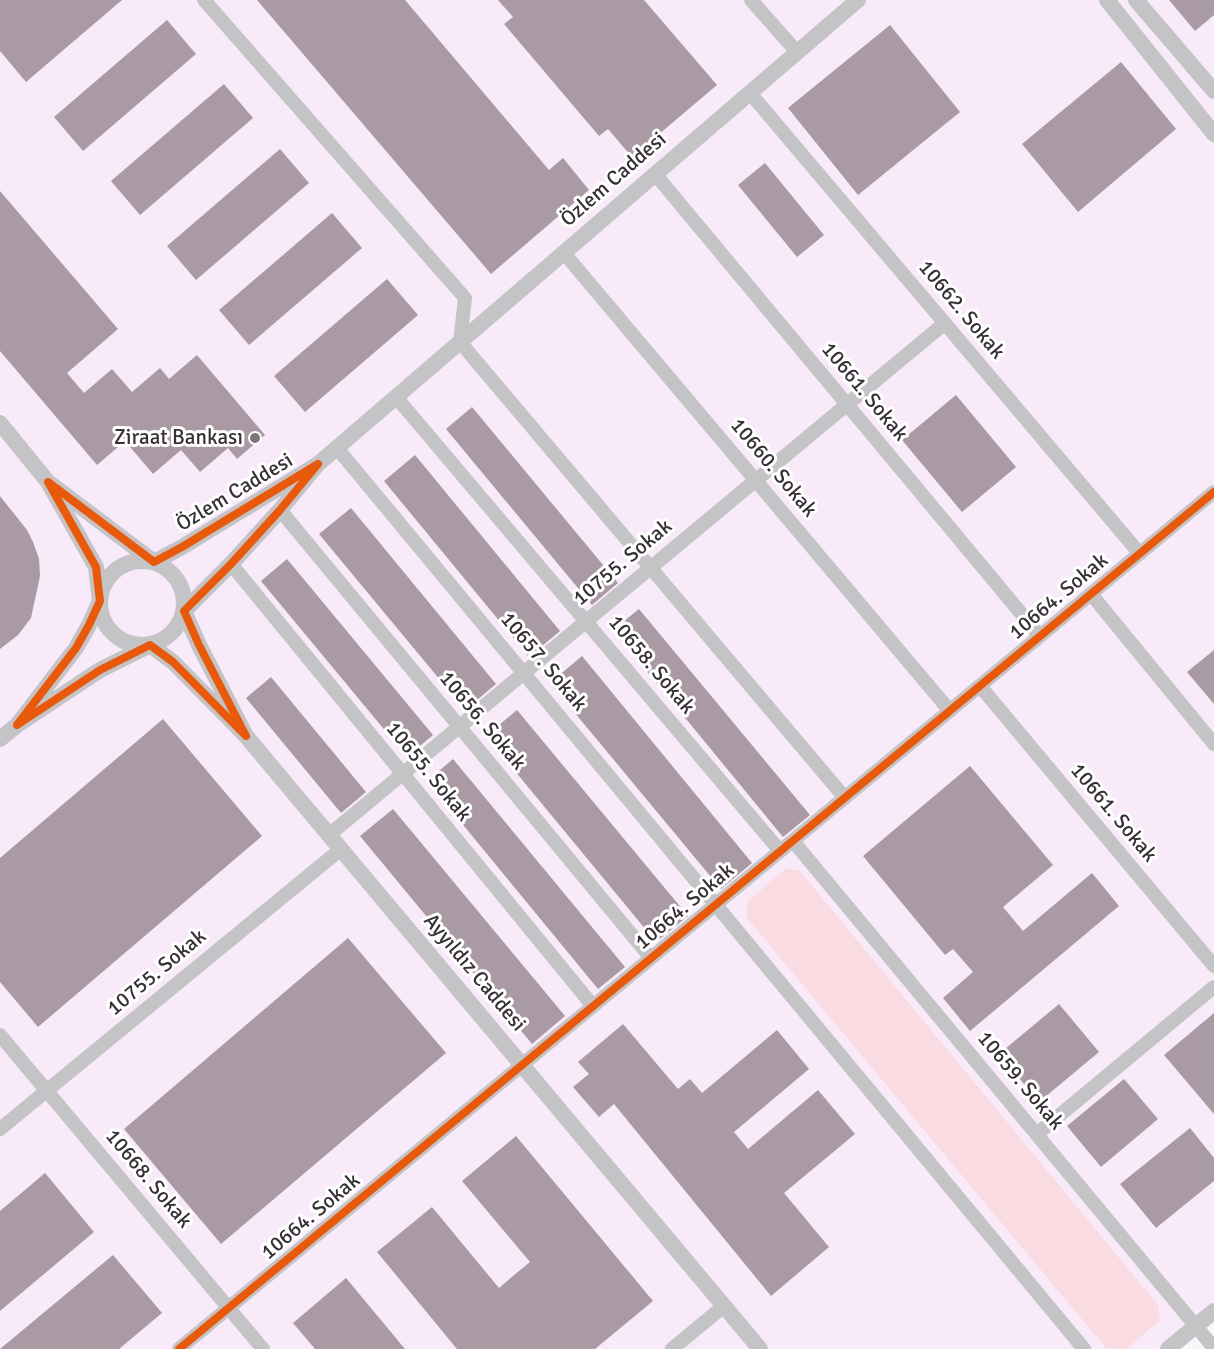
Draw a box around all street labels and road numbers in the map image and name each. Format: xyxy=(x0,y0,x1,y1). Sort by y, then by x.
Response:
street label: Özlem Caddesi xyxy=(556,127,672,233)
street label: 10662. Sokak xyxy=(912,256,1010,364)
street label: 10661. Sokak xyxy=(815,338,913,446)
street label: 10660. Sokak xyxy=(724,414,822,522)
street label: Özlem Caddesi xyxy=(172,448,298,538)
street label: 10755. Sokak xyxy=(569,514,677,612)
street label: 10664. Sokak xyxy=(1005,548,1113,646)
street label: 10657. Sokak xyxy=(494,608,592,716)
street label: 10658. Sokak xyxy=(602,611,700,719)
street label: 10656. Sokak xyxy=(433,667,531,775)
street label: 10655. Sokak xyxy=(380,717,476,827)
street label: 10661. Sokak xyxy=(1064,759,1162,867)
street label: 10664. Sokak xyxy=(631,858,739,956)
street label: Ayyıldız Caddesi xyxy=(417,909,531,1037)
street label: 10755. Sokak xyxy=(103,924,211,1022)
street label: 10659. Sokak xyxy=(971,1027,1069,1135)
street label: 10668. Sokak xyxy=(99,1125,197,1233)
street label: 10664. Sokak xyxy=(257,1168,365,1266)

